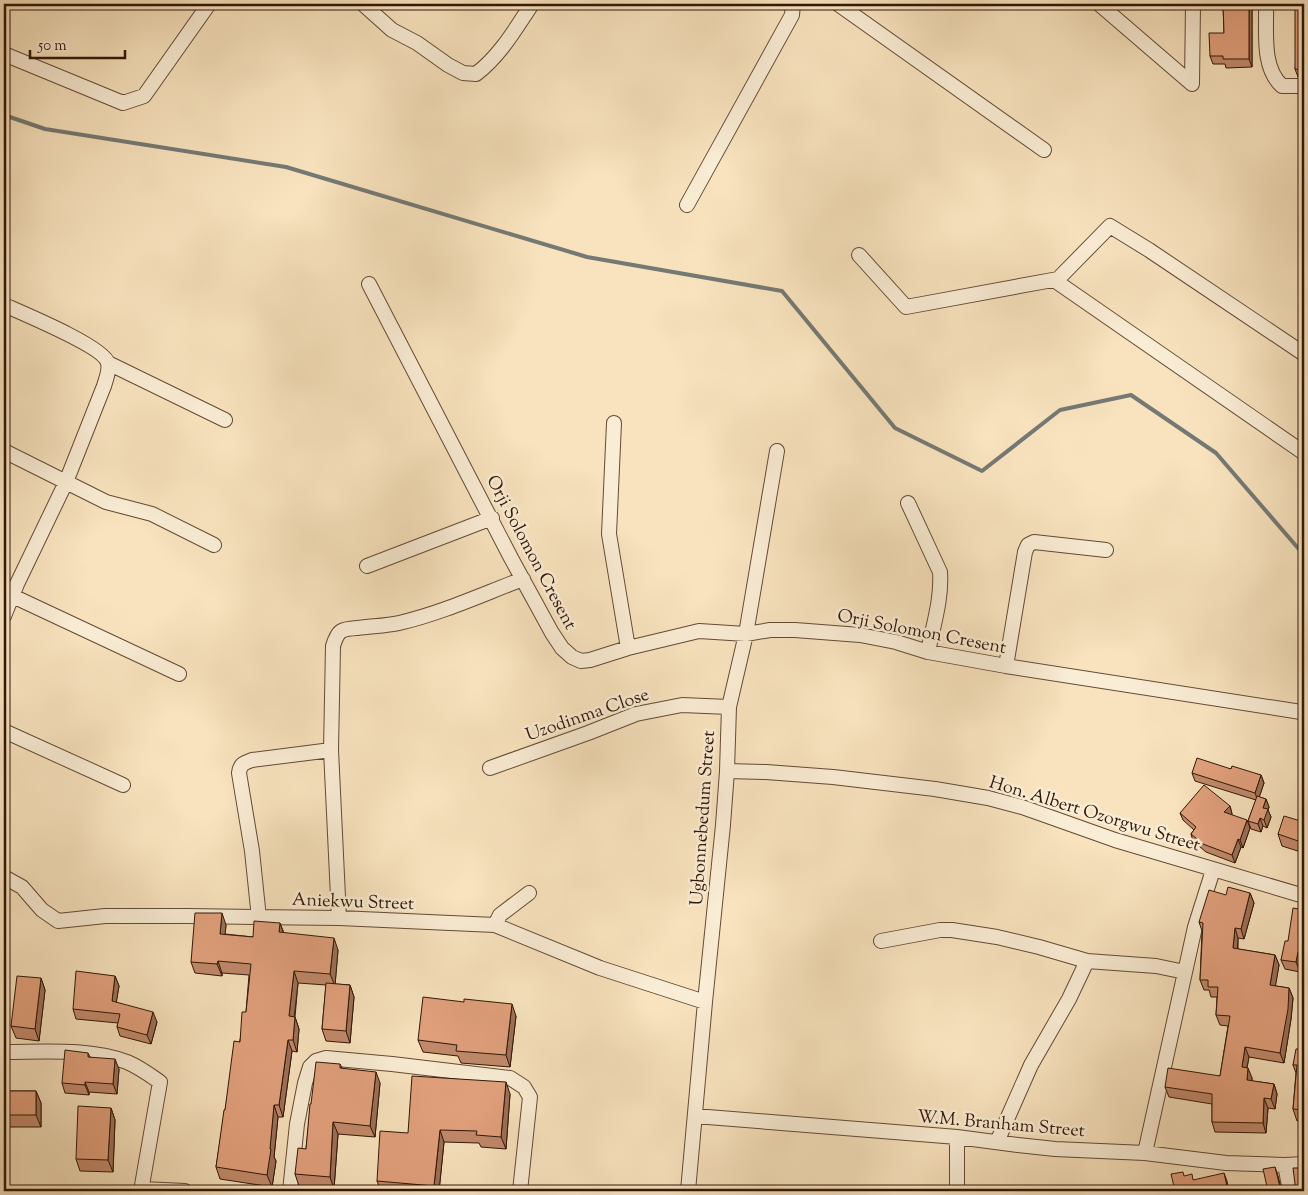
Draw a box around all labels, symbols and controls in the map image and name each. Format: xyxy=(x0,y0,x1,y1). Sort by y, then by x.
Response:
scale bar xyxy=(30,28,125,60)
text: 50 m xyxy=(37,36,67,57)
street label: Orji Solomon Cresent xyxy=(478,471,582,635)
street label: Orji Solomon Cresent xyxy=(835,604,1008,662)
street label: Uzodinma Close xyxy=(522,683,653,749)
street label: Ugbonnebedum Street xyxy=(685,730,723,907)
street label: Hon. Albert Ozorgwu Street xyxy=(986,770,1203,859)
street label: Aniekwu Street xyxy=(291,888,414,918)
street label: W.M. Branham Street xyxy=(916,1105,1086,1145)

